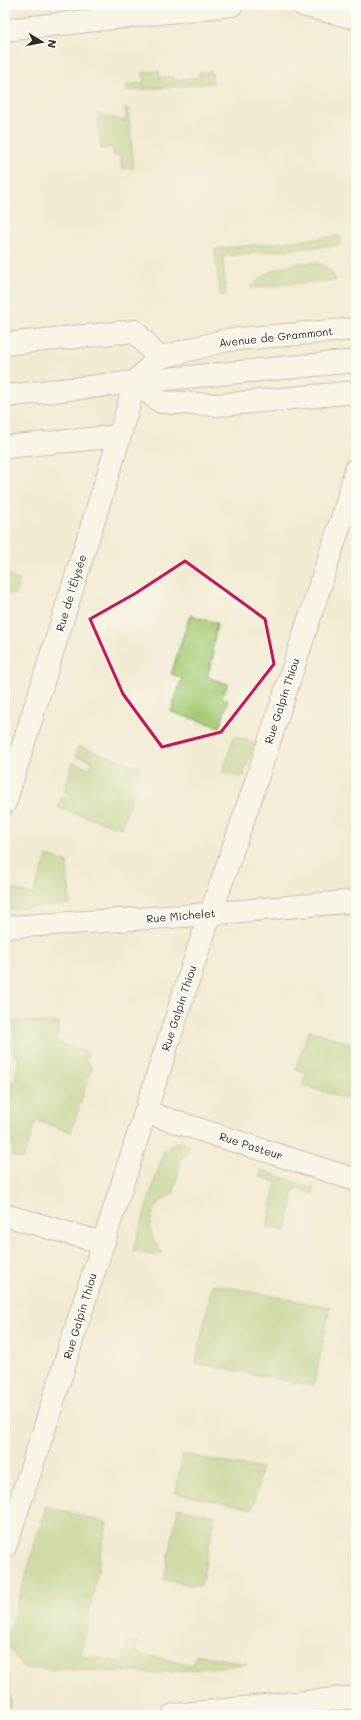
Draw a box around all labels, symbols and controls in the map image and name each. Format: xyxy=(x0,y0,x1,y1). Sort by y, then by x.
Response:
north arrow xyxy=(22,22,62,62)
text: N xyxy=(44,38,60,49)
street label: Avenue de Grammont xyxy=(218,323,334,350)
street label: Rue de l'Élysée xyxy=(52,552,89,633)
street label: Rue Galpin Thiou xyxy=(261,656,302,746)
street label: Rue Michelet xyxy=(146,905,216,926)
street label: Rue Galpin Thiou xyxy=(158,963,199,1053)
street label: Rue Pasteur xyxy=(218,1128,285,1163)
street label: Rue Galpin Thiou xyxy=(59,1271,100,1361)

